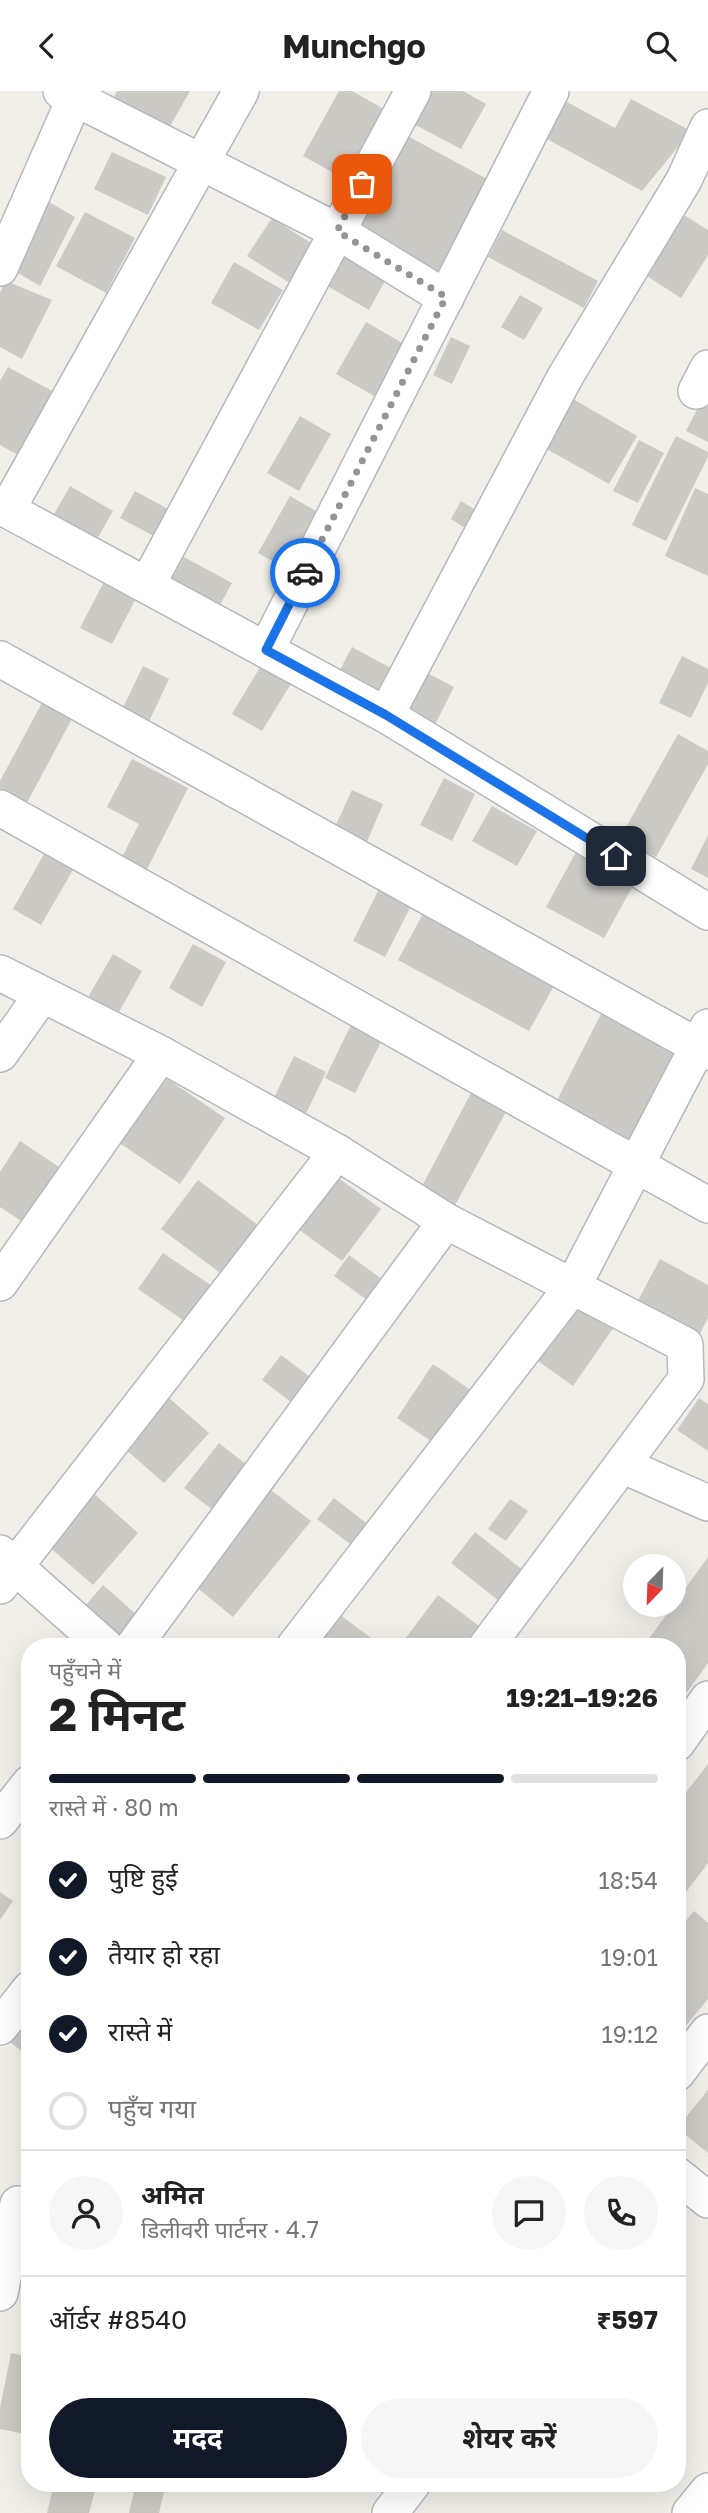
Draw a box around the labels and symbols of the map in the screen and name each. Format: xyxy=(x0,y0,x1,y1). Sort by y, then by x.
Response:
pin xyxy=(332,154,392,214)
courier xyxy=(270,538,340,608)
pin xyxy=(586,826,646,886)
north arrow xyxy=(623,1554,686,1617)

